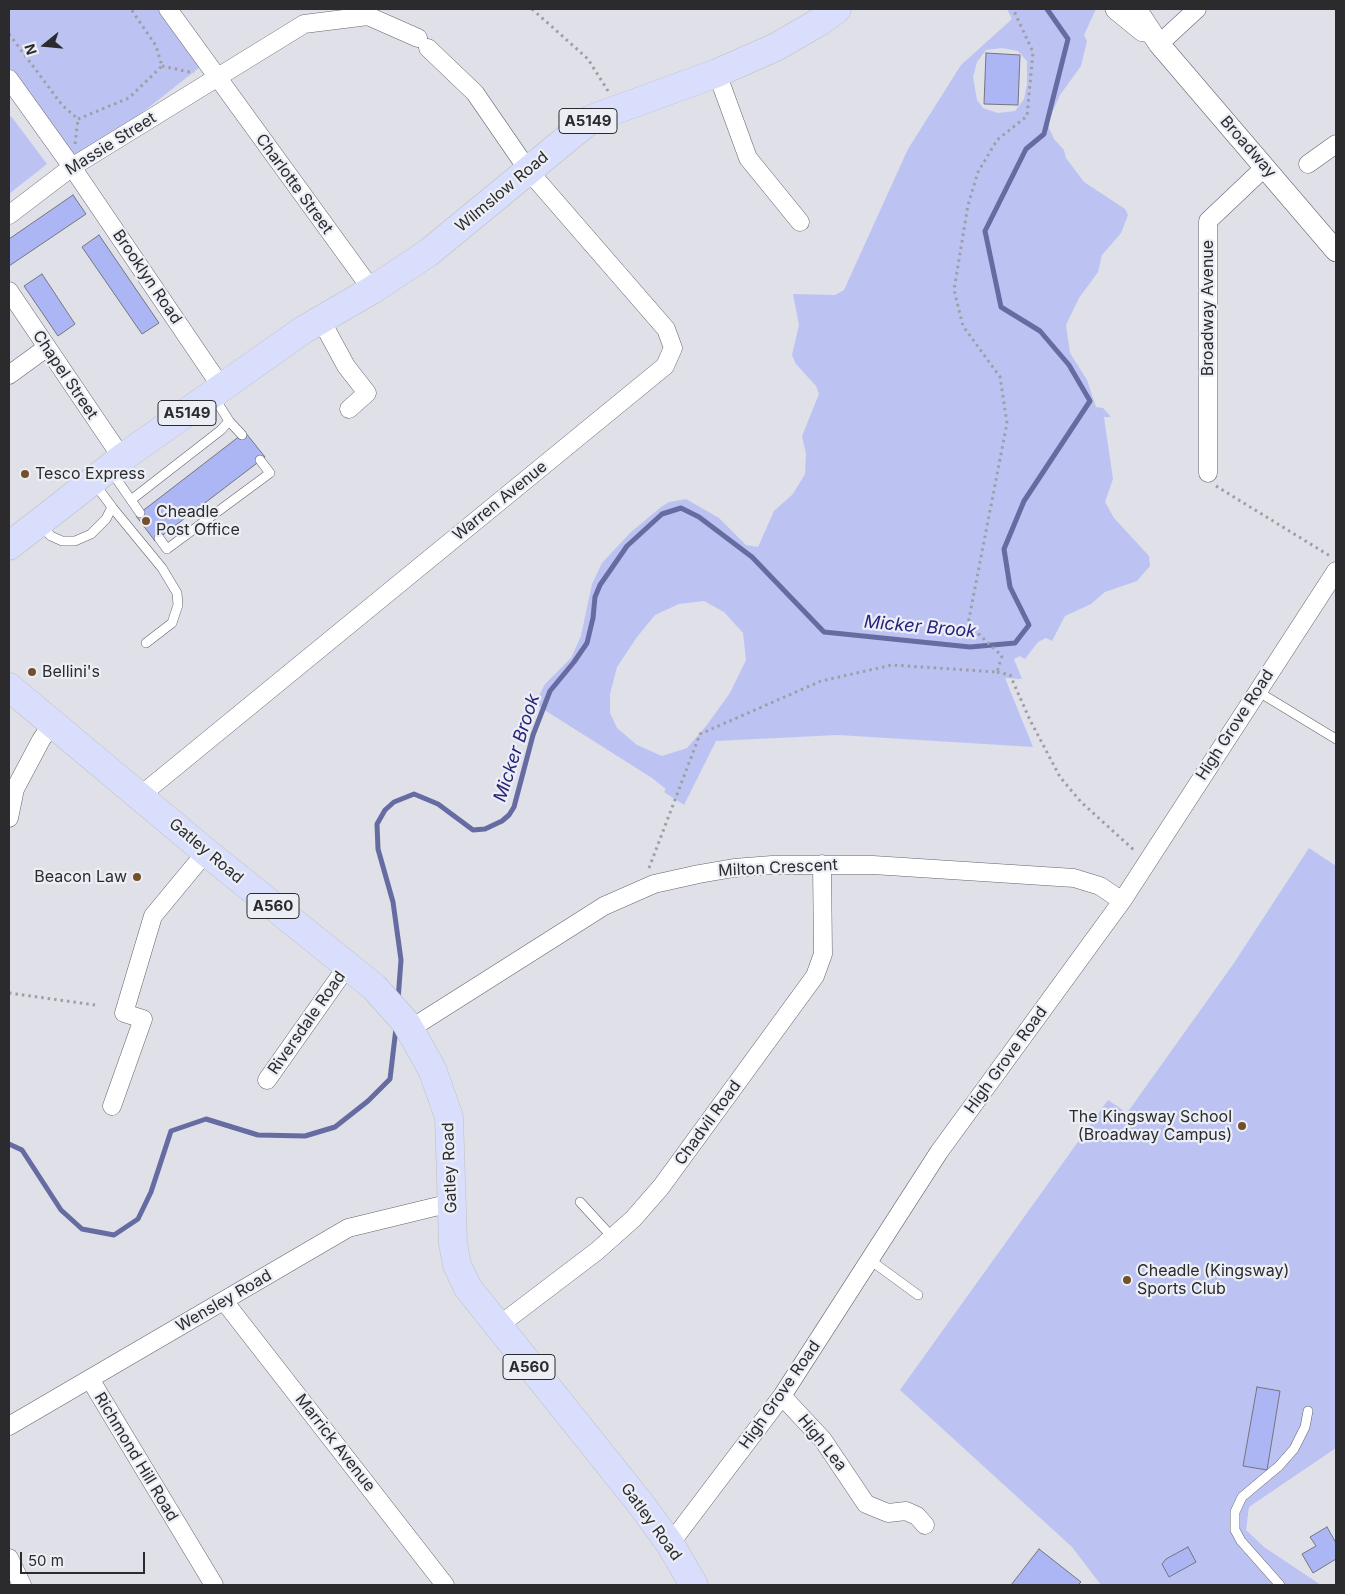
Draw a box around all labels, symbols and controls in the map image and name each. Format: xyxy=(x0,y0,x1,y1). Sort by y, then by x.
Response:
north arrow xyxy=(20,20,70,70)
text: N xyxy=(20,42,40,57)
road number: A5149 xyxy=(559,108,617,134)
street label: Massie Street xyxy=(62,109,160,179)
street label: Broadway xyxy=(1216,112,1280,182)
street label: Charlotte Street xyxy=(251,130,337,238)
street label: Wilmslow Road xyxy=(452,148,552,236)
street label: Brooklyn Road xyxy=(108,226,186,328)
street label: Broadway Avenue xyxy=(1198,240,1218,376)
street label: Chapel Street xyxy=(28,327,102,423)
road number: A5149 xyxy=(158,400,216,426)
street label: Warren Avenue xyxy=(449,457,551,545)
place label: Tesco Express xyxy=(35,464,145,484)
marker: Tesco Express xyxy=(19,468,31,480)
place label: Cheadle Post Office xyxy=(156,502,240,540)
marker: Cheadle Post Office xyxy=(140,515,152,527)
water label: Micker Brook xyxy=(863,611,977,643)
place label: Bellini's xyxy=(42,662,100,682)
marker: Bellini's xyxy=(26,666,38,678)
street label: High Grove Road xyxy=(1192,666,1278,784)
water label: Micker Brook xyxy=(489,691,545,805)
street label: Gatley Road xyxy=(165,814,247,888)
street label: Milton Crescent xyxy=(718,855,838,881)
place label: Beacon Law xyxy=(34,867,127,887)
marker: Beacon Law xyxy=(131,871,143,883)
road number: A560 xyxy=(247,894,299,918)
street label: Riversdale Road xyxy=(264,968,350,1078)
street label: High Grove Road xyxy=(961,1003,1051,1117)
street label: Chadvil Road xyxy=(671,1077,745,1169)
place label: The Kingsway School (Broadway Campus) xyxy=(1069,1107,1232,1145)
marker: The Kingsway School (Broadway Campus) xyxy=(1236,1120,1248,1132)
street label: Gatley Road xyxy=(439,1122,461,1214)
place label: Cheadle (Kingsway) Sports Club xyxy=(1137,1261,1289,1299)
street label: Wensley Road xyxy=(173,1266,275,1336)
marker: Cheadle (Kingsway) Sports Club xyxy=(1121,1274,1133,1286)
street label: High Grove Road xyxy=(736,1337,824,1453)
road number: A560 xyxy=(503,1354,555,1380)
street label: Richmond Hill Road xyxy=(90,1389,182,1525)
street label: Marrick Avenue xyxy=(291,1390,379,1496)
street label: High Lea xyxy=(793,1411,851,1475)
street label: Gatley Road xyxy=(616,1479,686,1565)
scale bar xyxy=(22,1542,148,1574)
text: 50 m xyxy=(28,1551,64,1570)

